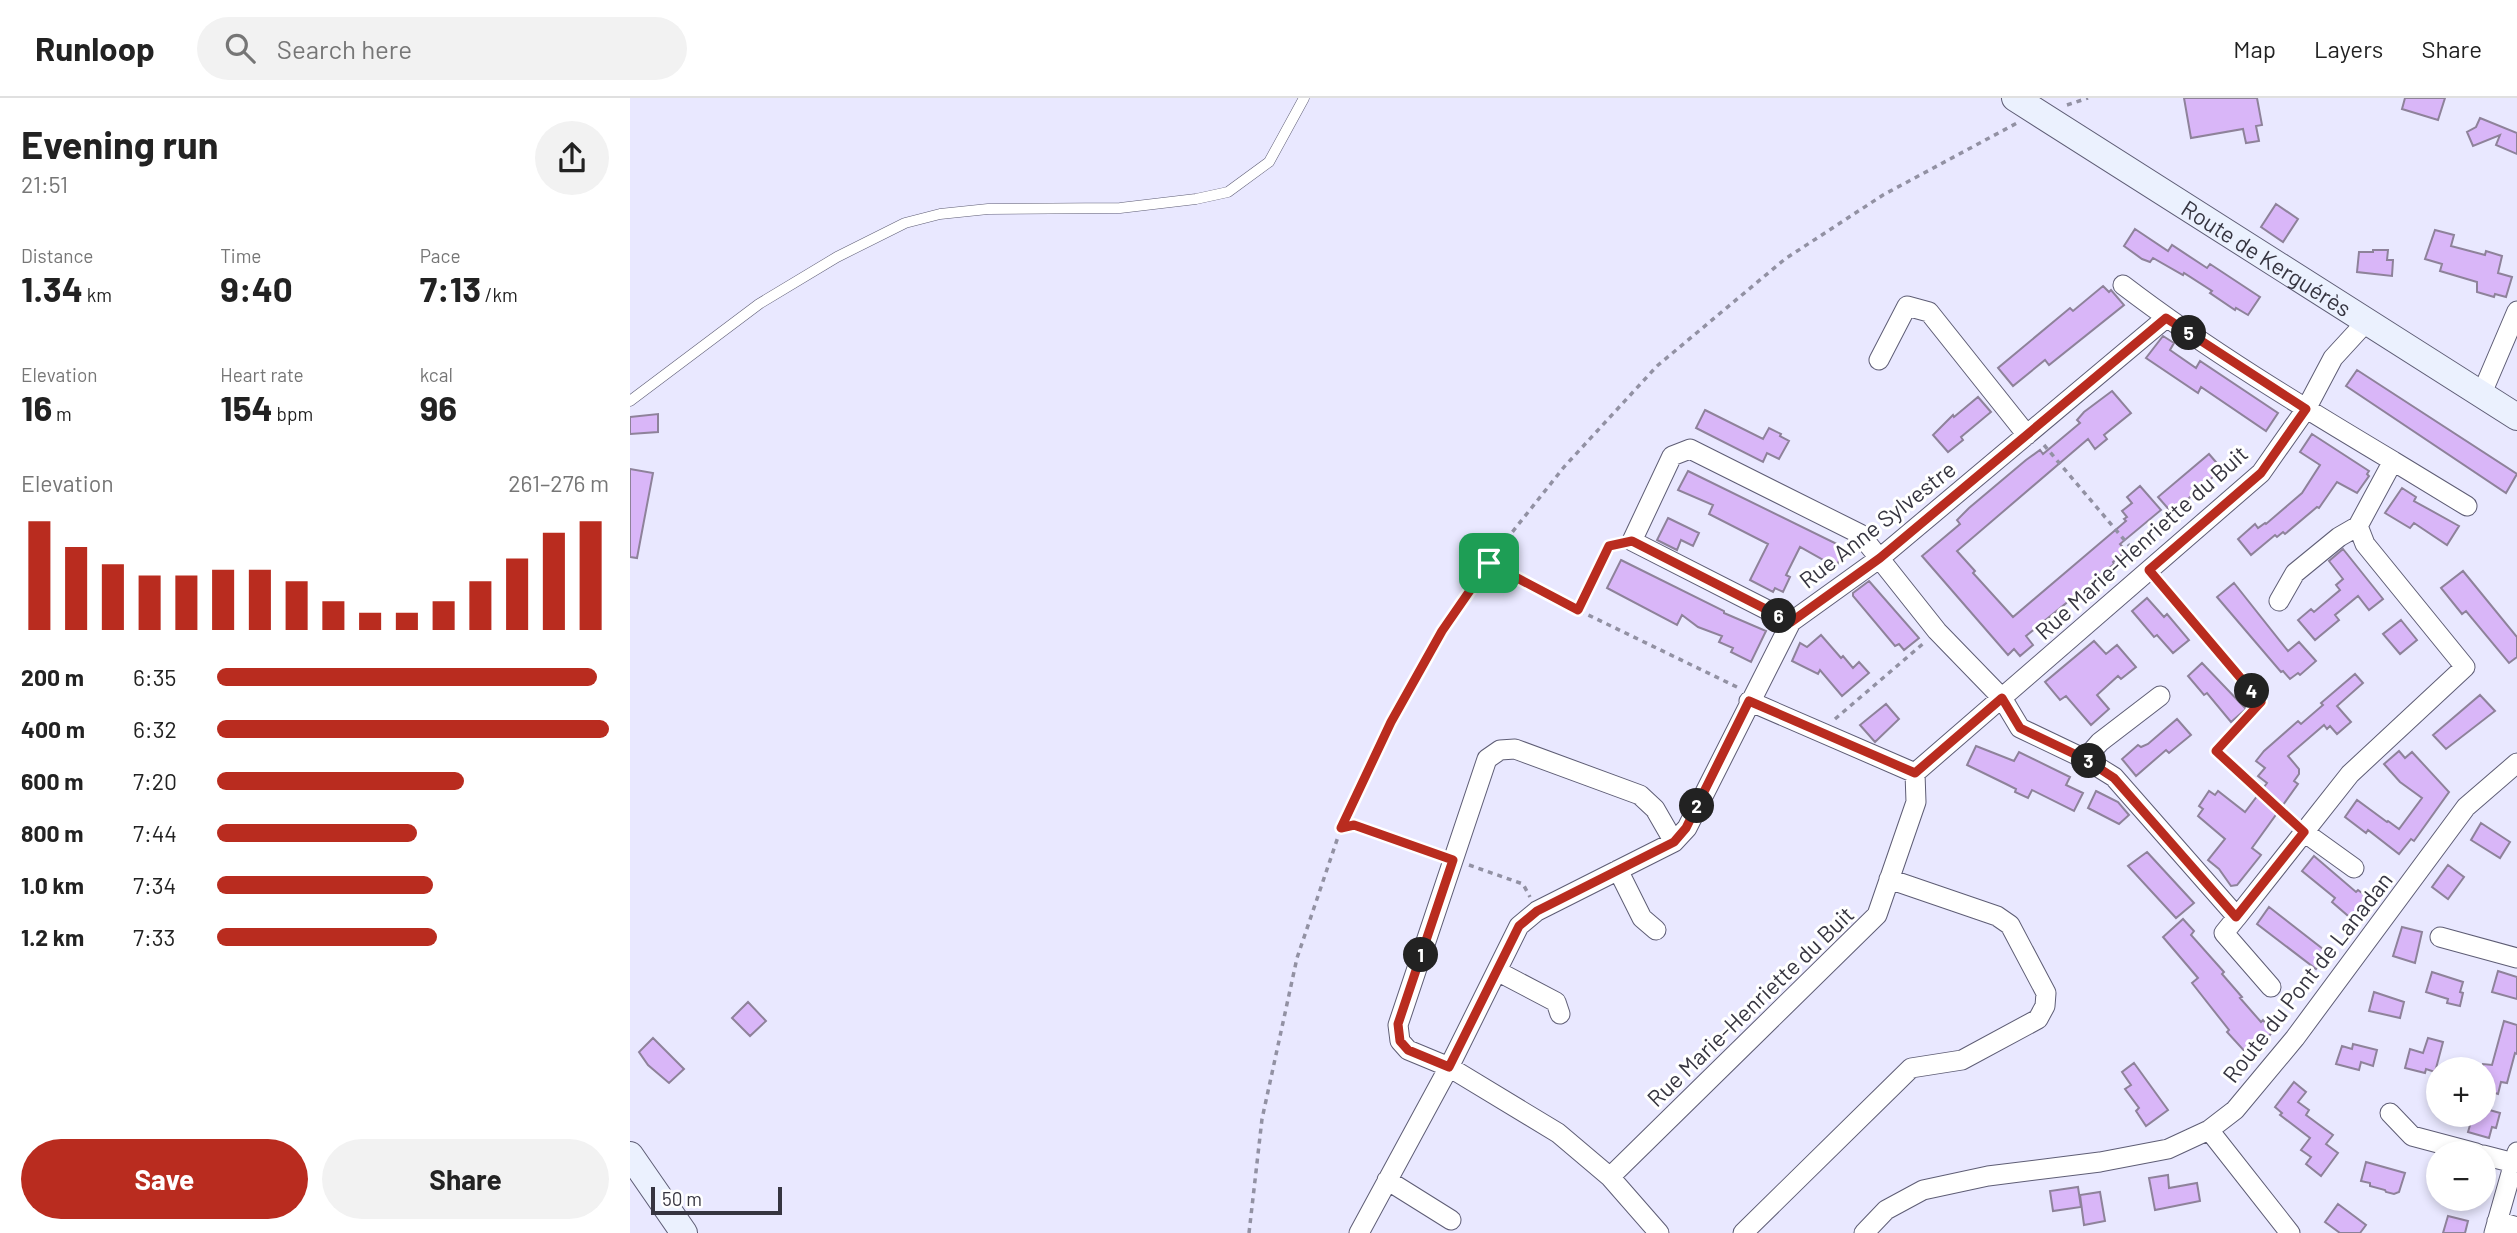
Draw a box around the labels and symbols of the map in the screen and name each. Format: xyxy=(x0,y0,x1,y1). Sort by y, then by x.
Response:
street label: Route de Kerguérès xyxy=(2176,194,2357,322)
pin: 5 xyxy=(2172,316,2206,350)
street label: Rue Marie-Henriette du Buit xyxy=(2029,439,2253,645)
street label: Rue Anne Sylvestre xyxy=(1793,454,1961,594)
pin xyxy=(1459,533,1519,593)
pin: 6 xyxy=(1762,598,1796,634)
pin: 4 xyxy=(2234,674,2270,708)
pin: 3 xyxy=(2072,744,2106,778)
pin: 2 xyxy=(1680,788,1714,824)
street label: Route du Pont de Lanadan xyxy=(2216,866,2398,1088)
street label: Rue Marie-Henriette du Buit xyxy=(1641,900,1859,1112)
pin: 1 xyxy=(1404,938,1438,972)
scale bar xyxy=(651,1184,782,1216)

